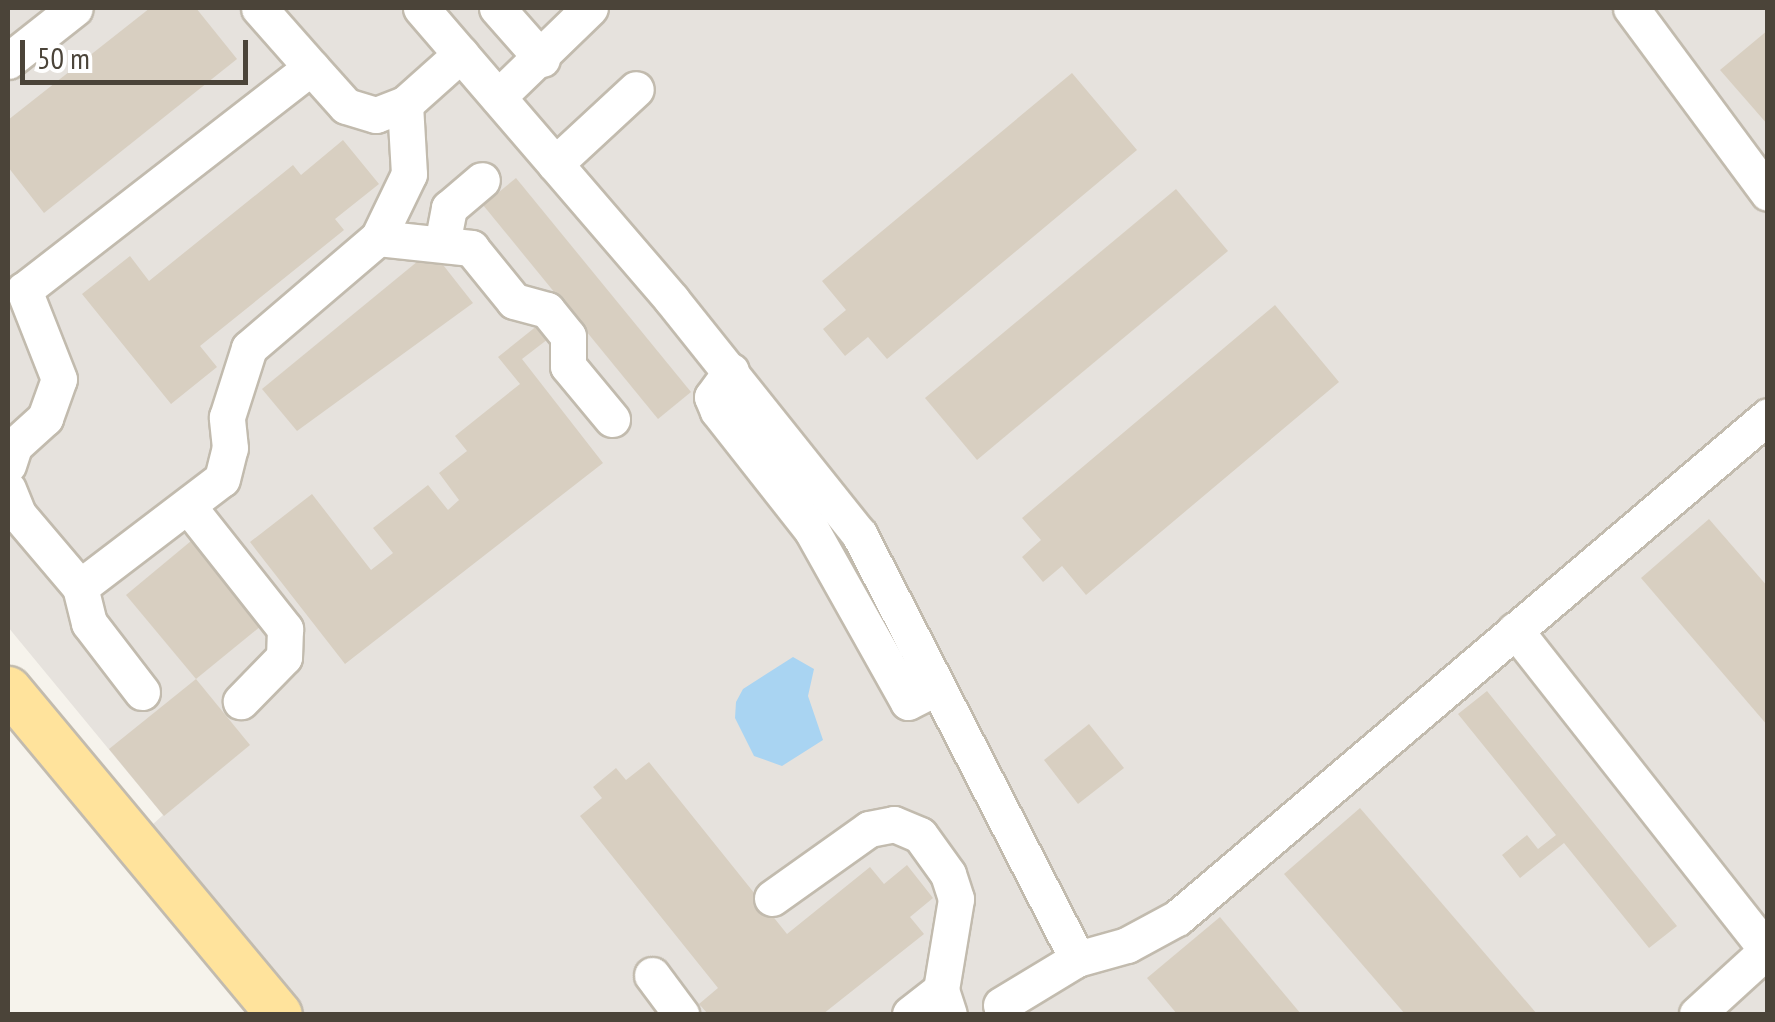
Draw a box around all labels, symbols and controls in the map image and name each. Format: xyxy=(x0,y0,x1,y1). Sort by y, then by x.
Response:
scale bar xyxy=(25,20,252,82)
text: 50 m xyxy=(37,38,90,77)

